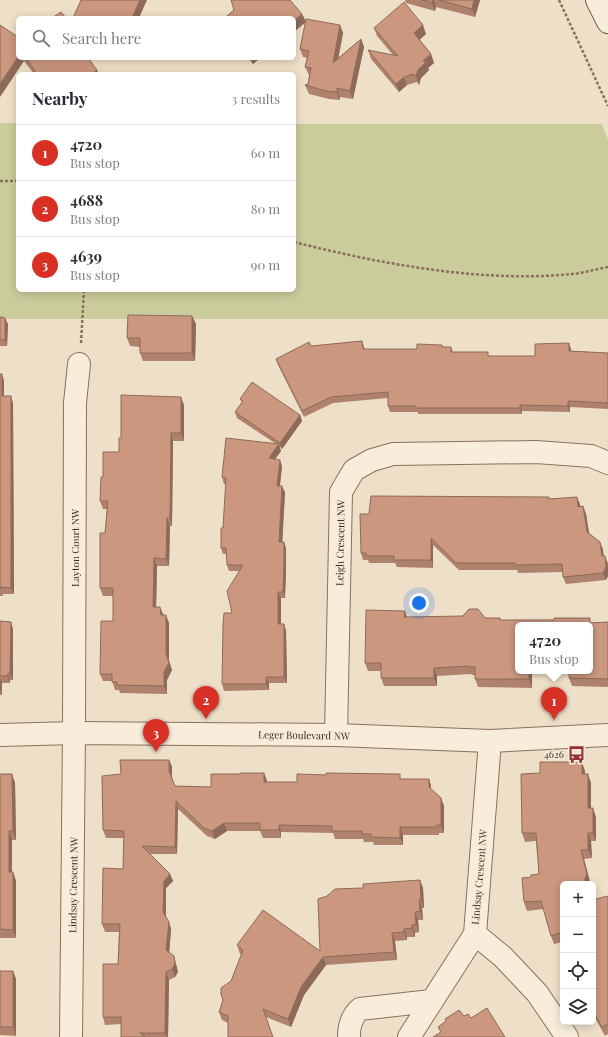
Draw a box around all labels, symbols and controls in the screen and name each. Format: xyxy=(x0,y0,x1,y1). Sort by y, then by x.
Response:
search box xyxy=(16,16,296,60)
icon: search xyxy=(30,27,52,49)
text: Search here xyxy=(62,28,141,48)
text: Nearby xyxy=(32,87,87,109)
text: 3 results xyxy=(231,90,280,107)
text: 4720 xyxy=(70,134,102,154)
text: 1 xyxy=(43,144,47,161)
text: 60 m xyxy=(251,144,280,161)
text: Bus stop xyxy=(70,154,120,171)
text: 4688 xyxy=(70,190,103,210)
text: 2 xyxy=(42,200,48,217)
text: 80 m xyxy=(251,200,280,217)
text: Bus stop xyxy=(70,210,120,227)
text: 4639 xyxy=(70,246,102,266)
text: 3 xyxy=(42,256,48,273)
text: 90 m xyxy=(251,256,280,273)
text: Bus stop xyxy=(70,266,120,283)
street label: Leigh Crescent NW xyxy=(332,499,348,586)
street label: Layton Court NW xyxy=(68,508,82,587)
your location xyxy=(409,593,429,613)
popup xyxy=(515,622,593,674)
text: 4720 xyxy=(529,630,561,650)
text: Bus stop xyxy=(529,650,579,667)
pin: 2 xyxy=(193,686,219,719)
pin: 1 xyxy=(541,687,567,720)
pin: 3 xyxy=(143,719,169,752)
street label: Leger Boulevard NW xyxy=(258,727,351,743)
bus stop icon: 4626 xyxy=(567,744,587,764)
place label: 4626 xyxy=(544,747,564,761)
street label: Lindsay Crescent NW xyxy=(468,828,490,925)
street label: Lindsay Crescent NW xyxy=(65,836,81,933)
map controls xyxy=(560,881,596,1025)
button: + xyxy=(560,881,596,917)
button: − xyxy=(560,917,596,953)
button: locate xyxy=(560,953,596,989)
button: layers xyxy=(560,989,596,1025)

